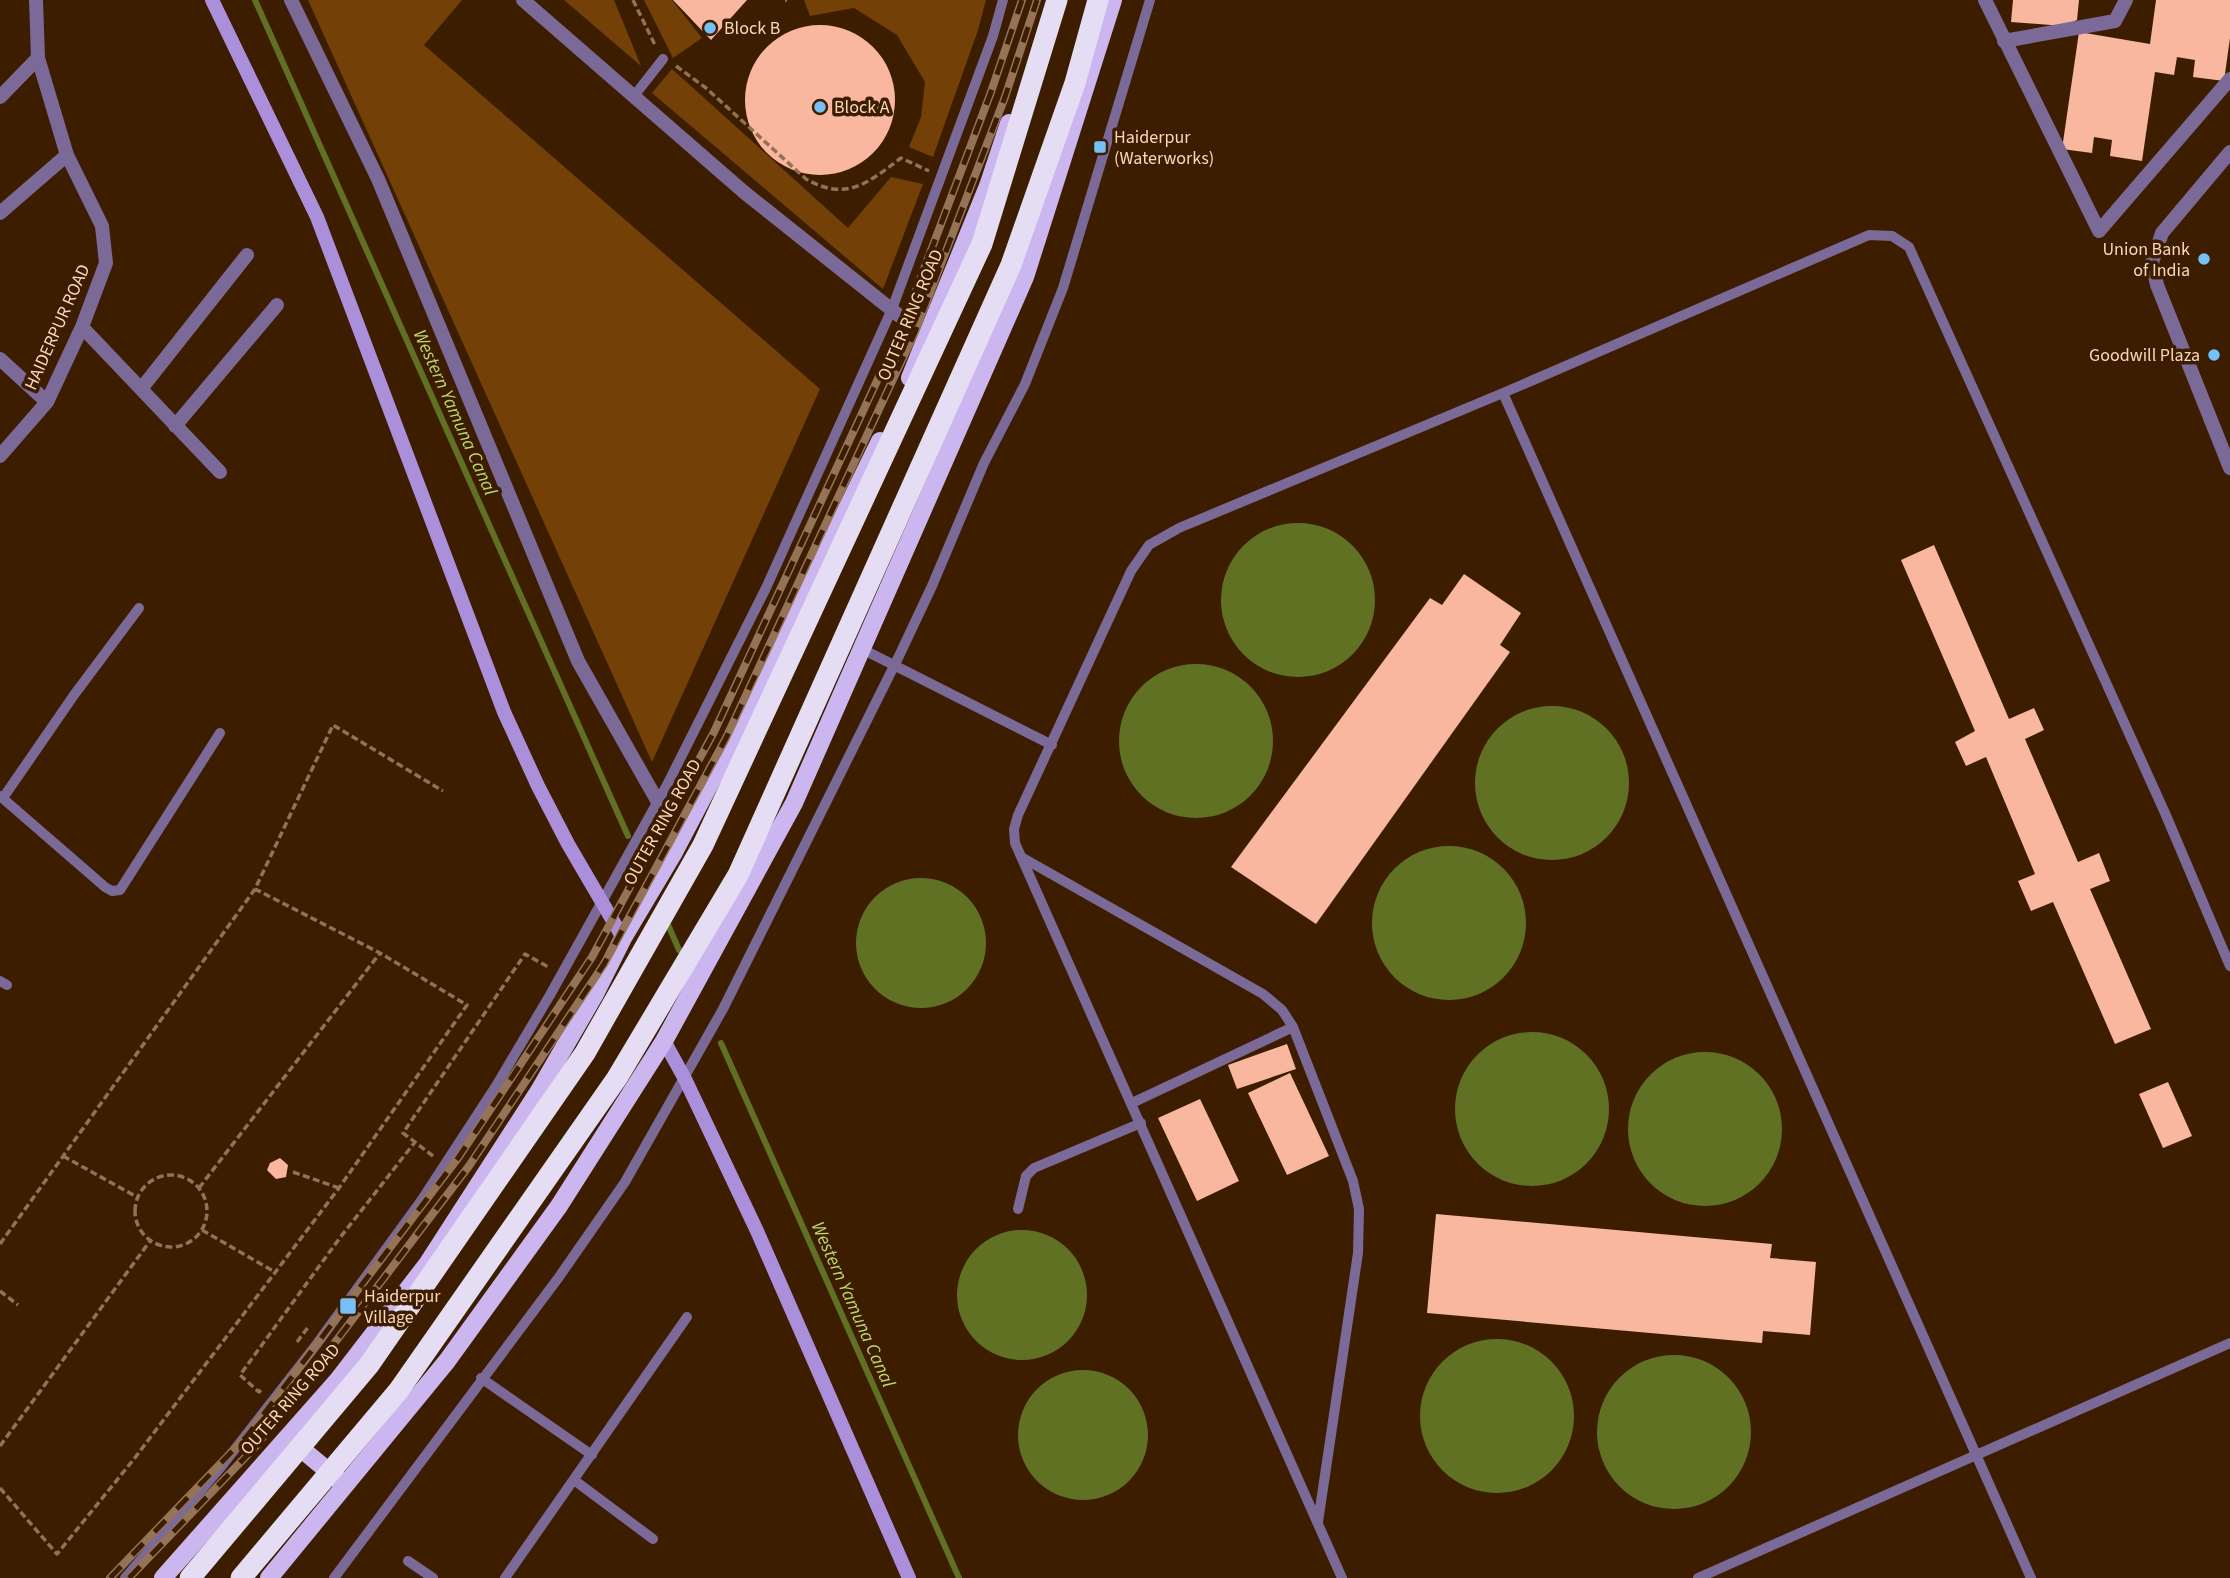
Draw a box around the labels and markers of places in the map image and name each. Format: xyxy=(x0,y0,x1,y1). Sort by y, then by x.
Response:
place label: Block B xyxy=(724,16,780,41)
marker: Block B xyxy=(702,20,718,36)
place label: Block A xyxy=(834,95,890,120)
marker: Block A xyxy=(812,99,828,115)
place label: Haiderpur (Waterworks) xyxy=(1114,125,1214,171)
marker: Haiderpur (Waterworks) xyxy=(1092,139,1108,155)
place label: Union Bank of India xyxy=(2103,237,2190,283)
marker: Union Bank of India xyxy=(2196,251,2212,267)
place label: Goodwill Plaza xyxy=(2089,343,2200,368)
marker: Goodwill Plaza xyxy=(2206,347,2222,363)
place label: Haiderpur Village xyxy=(364,1284,441,1330)
marker: Haiderpur Village xyxy=(338,1296,358,1316)

